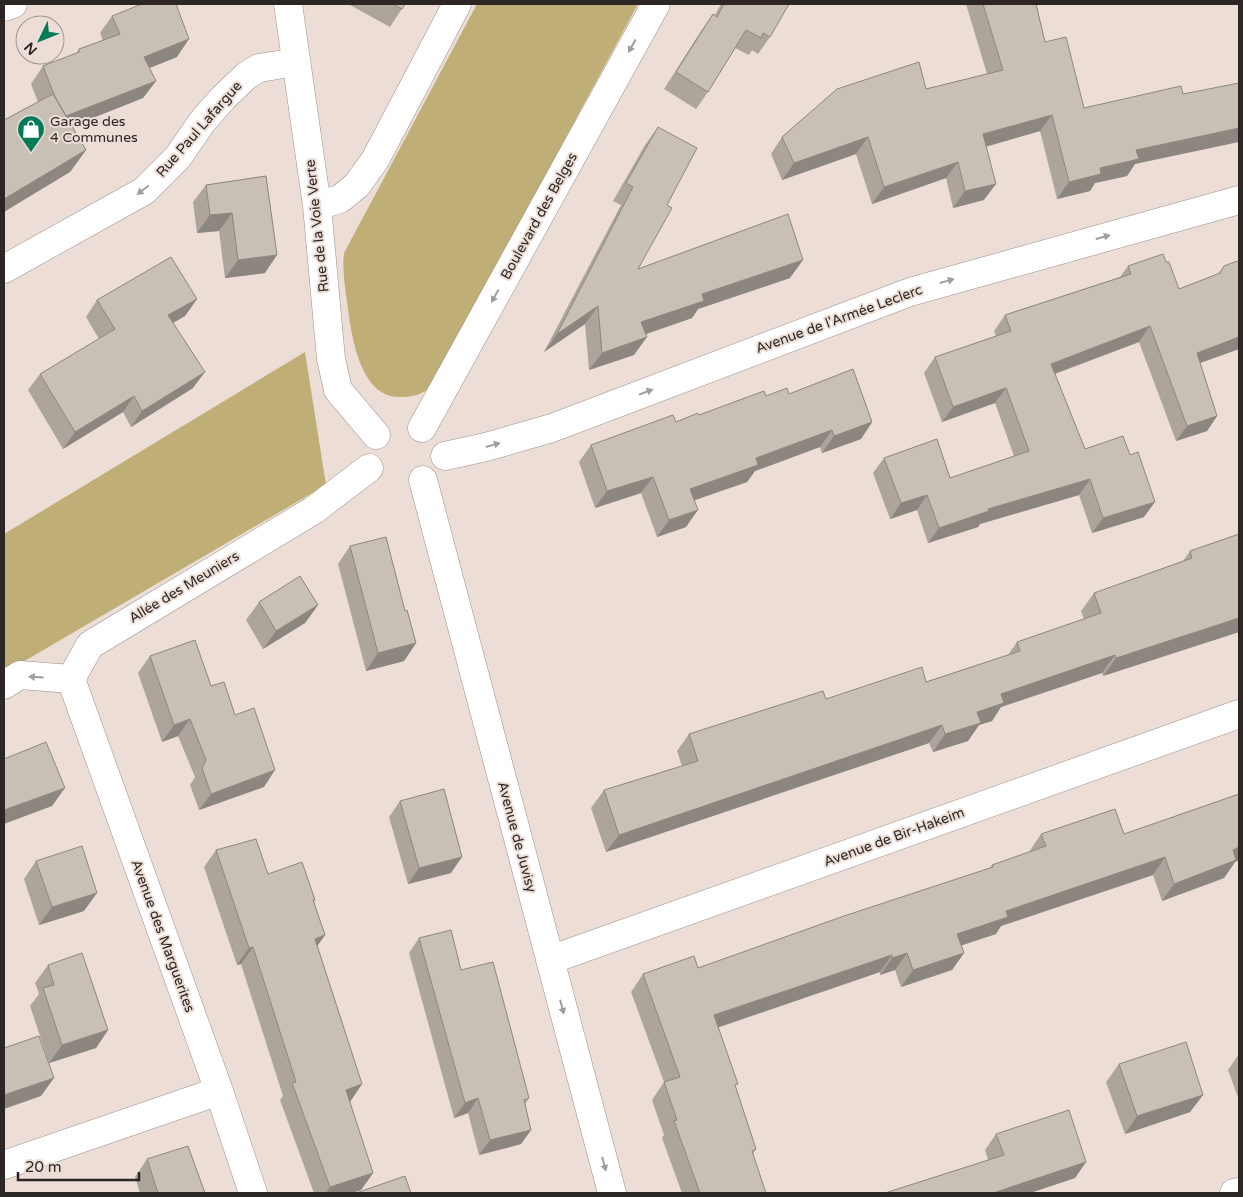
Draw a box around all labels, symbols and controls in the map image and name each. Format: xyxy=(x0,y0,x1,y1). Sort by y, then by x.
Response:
north arrow xyxy=(15,15,65,65)
text: N xyxy=(21,39,41,58)
one-way arrow xyxy=(628,40,637,53)
street label: Rue Paul Lafargue xyxy=(153,77,245,181)
place label: Garage des 4 Communes xyxy=(50,113,138,146)
shop icon: Garage des 4 Communes xyxy=(16,114,46,153)
street label: Boulevard des Belges xyxy=(497,149,581,282)
street label: Rue de la Voie Verte xyxy=(302,159,332,293)
one-way arrow xyxy=(137,184,150,195)
one-way arrow xyxy=(1095,233,1110,241)
one-way arrow xyxy=(939,277,954,285)
street label: Avenue de l'Armée Leclerc xyxy=(753,281,925,357)
one-way arrow xyxy=(491,289,499,304)
one-way arrow xyxy=(639,388,654,395)
one-way arrow xyxy=(485,440,500,448)
street label: Allée des Meuniers xyxy=(126,547,243,627)
one-way arrow xyxy=(28,672,44,680)
street label: Avenue de Juvisy xyxy=(494,780,540,895)
street label: Avenue de Bir-Hakeim xyxy=(821,804,967,870)
street label: Avenue des Marguerites xyxy=(127,857,199,1015)
one-way arrow xyxy=(558,999,566,1014)
scale bar xyxy=(18,1150,139,1182)
one-way arrow xyxy=(600,1156,608,1171)
text: 20 m xyxy=(25,1158,62,1176)

